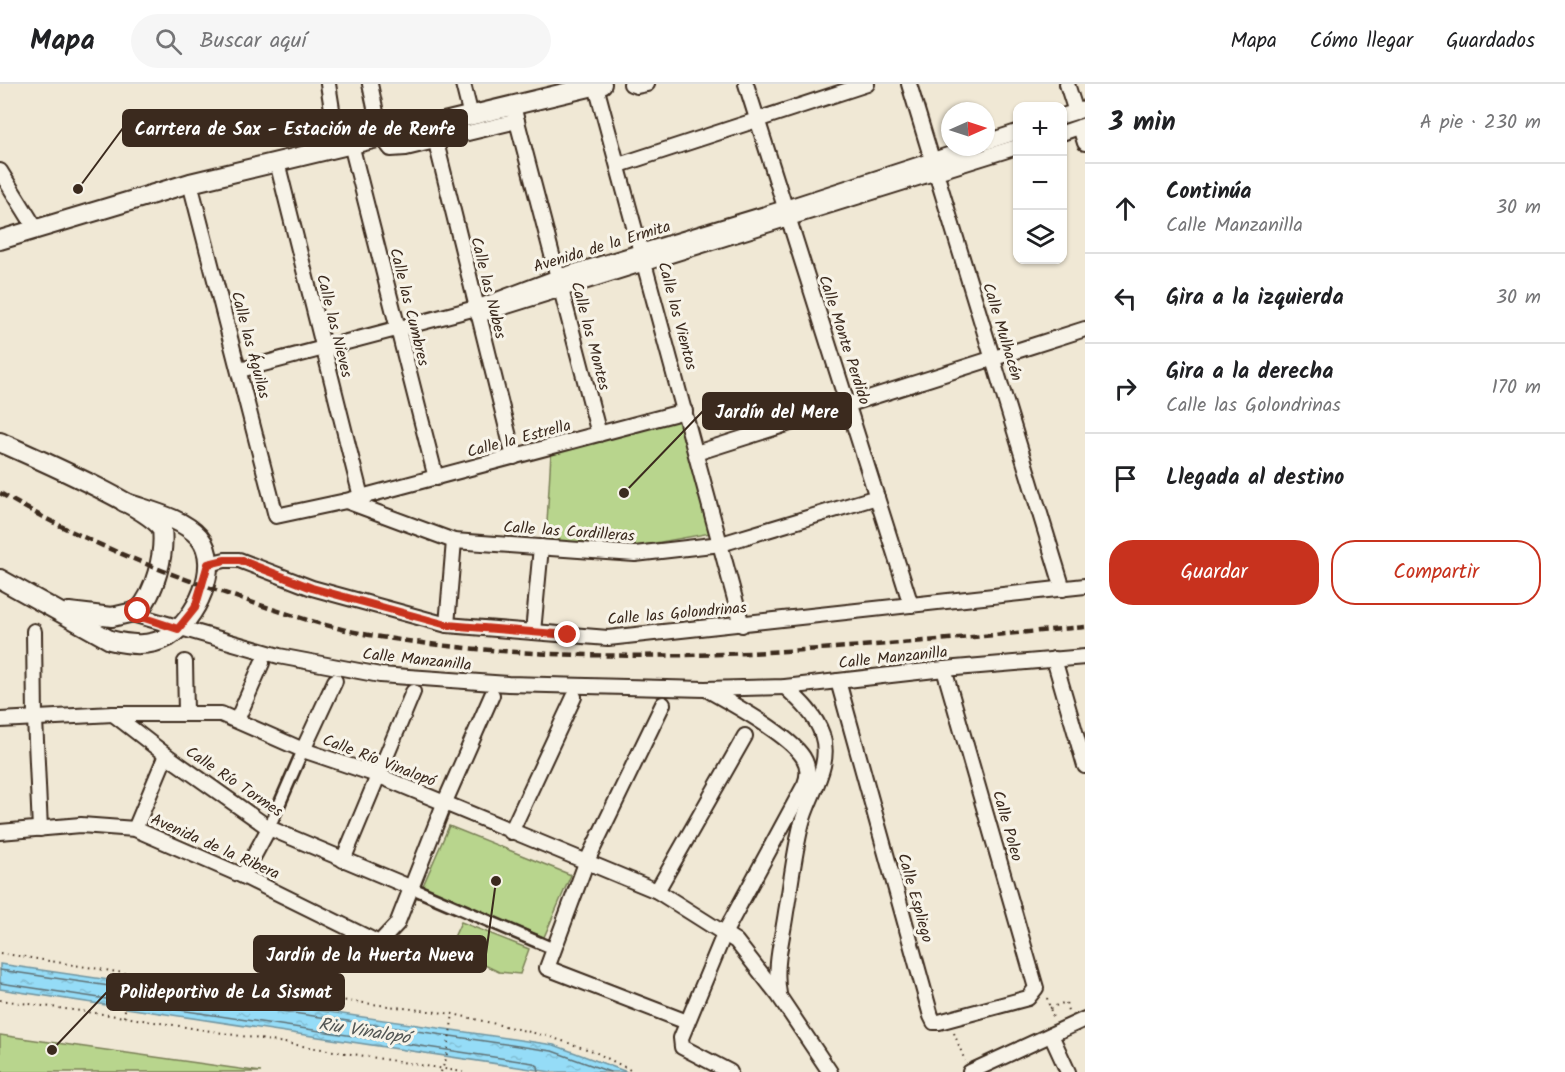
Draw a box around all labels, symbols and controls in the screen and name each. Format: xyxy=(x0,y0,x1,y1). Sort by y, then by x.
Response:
search box xyxy=(131,14,551,68)
text: Mapa xyxy=(30,19,95,64)
text: Buscar aquí xyxy=(200,24,307,59)
icon: search xyxy=(152,25,185,58)
text: Mapa xyxy=(1230,25,1277,58)
text: Cómo llegar xyxy=(1310,25,1413,58)
text: Guardados xyxy=(1446,25,1535,58)
north arrow xyxy=(941,102,995,156)
map controls xyxy=(1013,102,1067,264)
button: + xyxy=(1013,102,1067,156)
text: 3 min xyxy=(1109,102,1176,144)
text: A pie · 230 m xyxy=(1420,107,1541,139)
callout: Carrtera de Sax - Estación de de Renfe xyxy=(123,110,467,146)
text: Carrtera de Sax - Estación de de Renfe xyxy=(135,116,455,145)
button: − xyxy=(1013,156,1067,210)
text: Continúa xyxy=(1166,175,1251,210)
icon: ahead xyxy=(1109,192,1142,225)
text: 30 m xyxy=(1496,192,1541,224)
button: layers xyxy=(1013,210,1067,264)
text: Calle Manzanilla xyxy=(1166,210,1303,242)
street label: Avenida de la Ermita xyxy=(530,214,674,280)
street label: Calle las Nubes xyxy=(463,234,513,342)
street label: Calle las Cumbres xyxy=(382,245,436,369)
street label: Calle los Vientos xyxy=(651,259,704,373)
street label: Calle las Nieves xyxy=(309,272,359,381)
street label: Calle Monte Perdido xyxy=(811,272,877,408)
street label: Calle los Montes xyxy=(563,279,617,393)
street label: Calle Mulhacén xyxy=(975,280,1029,384)
text: Gira a la izquierda xyxy=(1166,281,1344,316)
icon: left xyxy=(1109,282,1142,315)
text: 30 m xyxy=(1496,282,1541,314)
street label: Calle las Águilas xyxy=(224,289,276,402)
text: Gira a la derecha xyxy=(1166,355,1333,390)
icon: right xyxy=(1109,372,1142,405)
text: 170 m xyxy=(1492,372,1541,404)
text: Calle las Golondrinas xyxy=(1166,390,1341,422)
callout: Jardín del Mere xyxy=(703,393,851,429)
text: Jardín del Mere xyxy=(715,399,839,428)
street label: Calle la Estrella xyxy=(464,413,574,465)
text: Llegada al destino xyxy=(1166,461,1344,496)
icon: arrive xyxy=(1109,462,1142,495)
street label: Calle las Cordilleras xyxy=(502,515,636,549)
button: Guardar xyxy=(1109,540,1319,605)
button: Compartir xyxy=(1331,540,1541,605)
street label: Calle las Golondrinas xyxy=(606,595,748,633)
route start xyxy=(124,597,150,623)
route end xyxy=(554,621,580,647)
street label: Calle Manzanilla xyxy=(837,640,949,676)
street label: Calle Manzanilla xyxy=(361,642,473,678)
street label: Calle Río Vinalopó xyxy=(319,728,440,794)
street label: Calle Río Tormes xyxy=(180,740,288,824)
street label: Calle Poleo xyxy=(985,788,1029,864)
street label: Avenida de la Ribera xyxy=(146,807,284,887)
street label: Calle Espliego xyxy=(890,850,940,946)
callout: Jardín de la Huerta Nueva xyxy=(254,936,486,972)
text: Jardín de la Huerta Nueva xyxy=(266,942,474,971)
callout: Polideportivo de La Sismat xyxy=(107,974,344,1010)
text: Polideportivo de La Sismat xyxy=(120,979,333,1008)
water label: Riu Vinalopó xyxy=(316,1010,415,1054)

